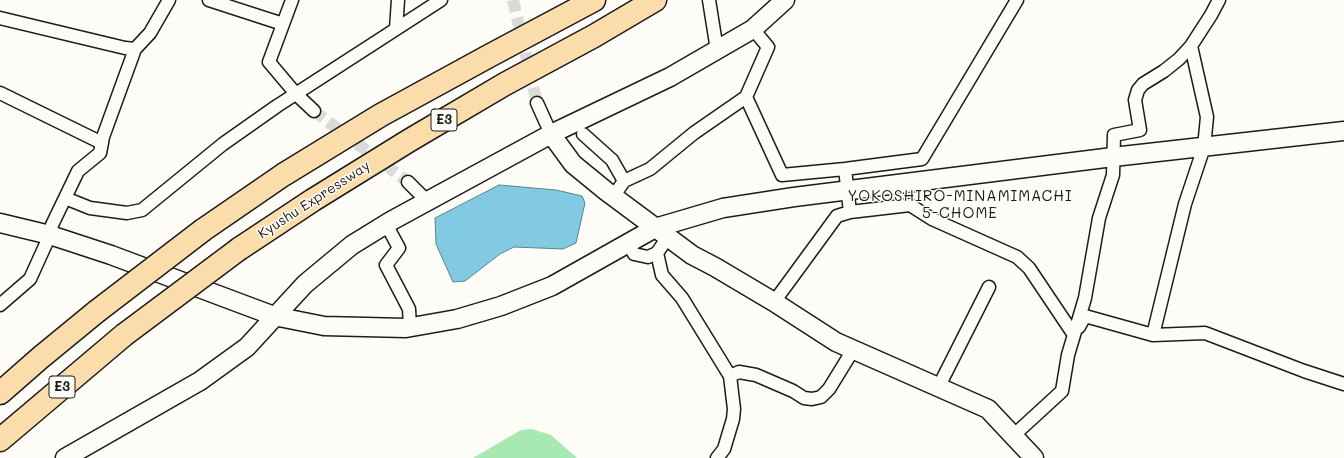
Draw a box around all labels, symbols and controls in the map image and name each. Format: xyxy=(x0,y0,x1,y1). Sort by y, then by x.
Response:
road number: E3 xyxy=(431,109,457,131)
street label: Kyushu Expressway xyxy=(255,157,373,243)
district label: YOKOSHIRO-MINAMIMACHI 5-CHOME xyxy=(847,187,1073,222)
road number: E3 xyxy=(49,376,75,398)

